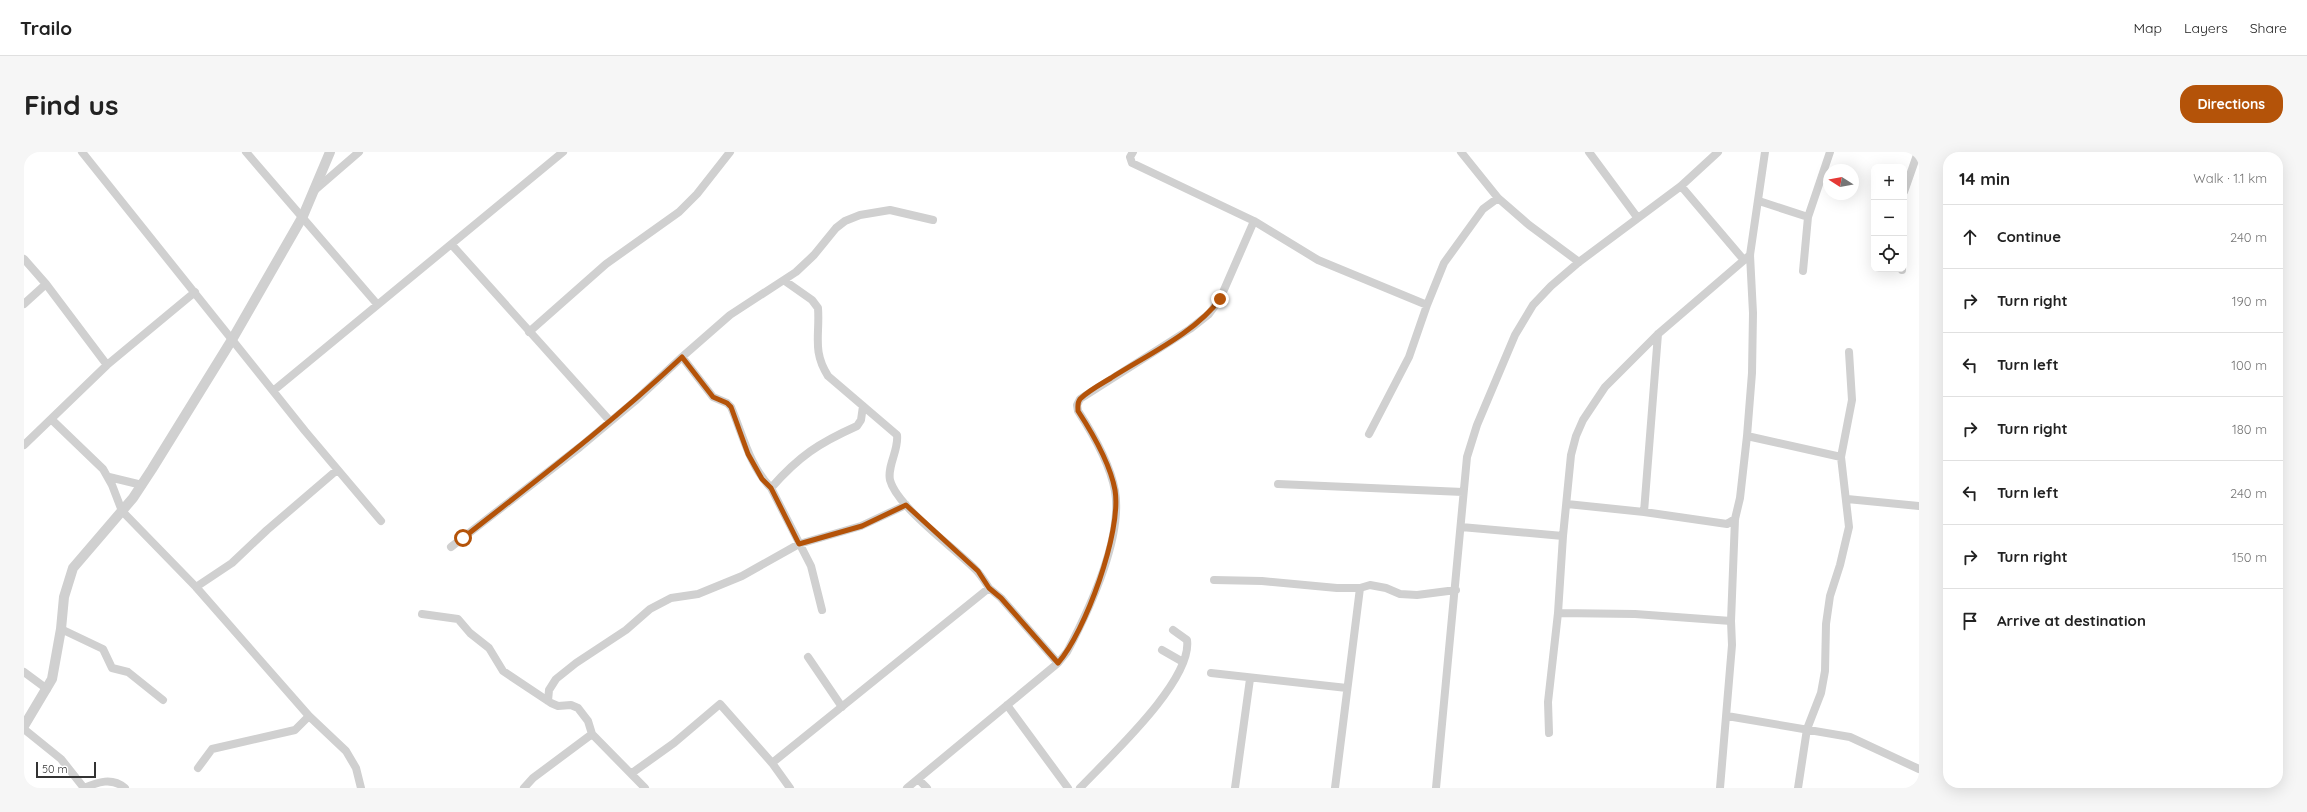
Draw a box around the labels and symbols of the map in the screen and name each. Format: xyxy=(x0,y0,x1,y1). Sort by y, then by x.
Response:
north arrow xyxy=(1823,164,1859,200)
route end xyxy=(1211,290,1229,308)
route start xyxy=(454,529,472,547)
scale bar xyxy=(36,760,96,779)

